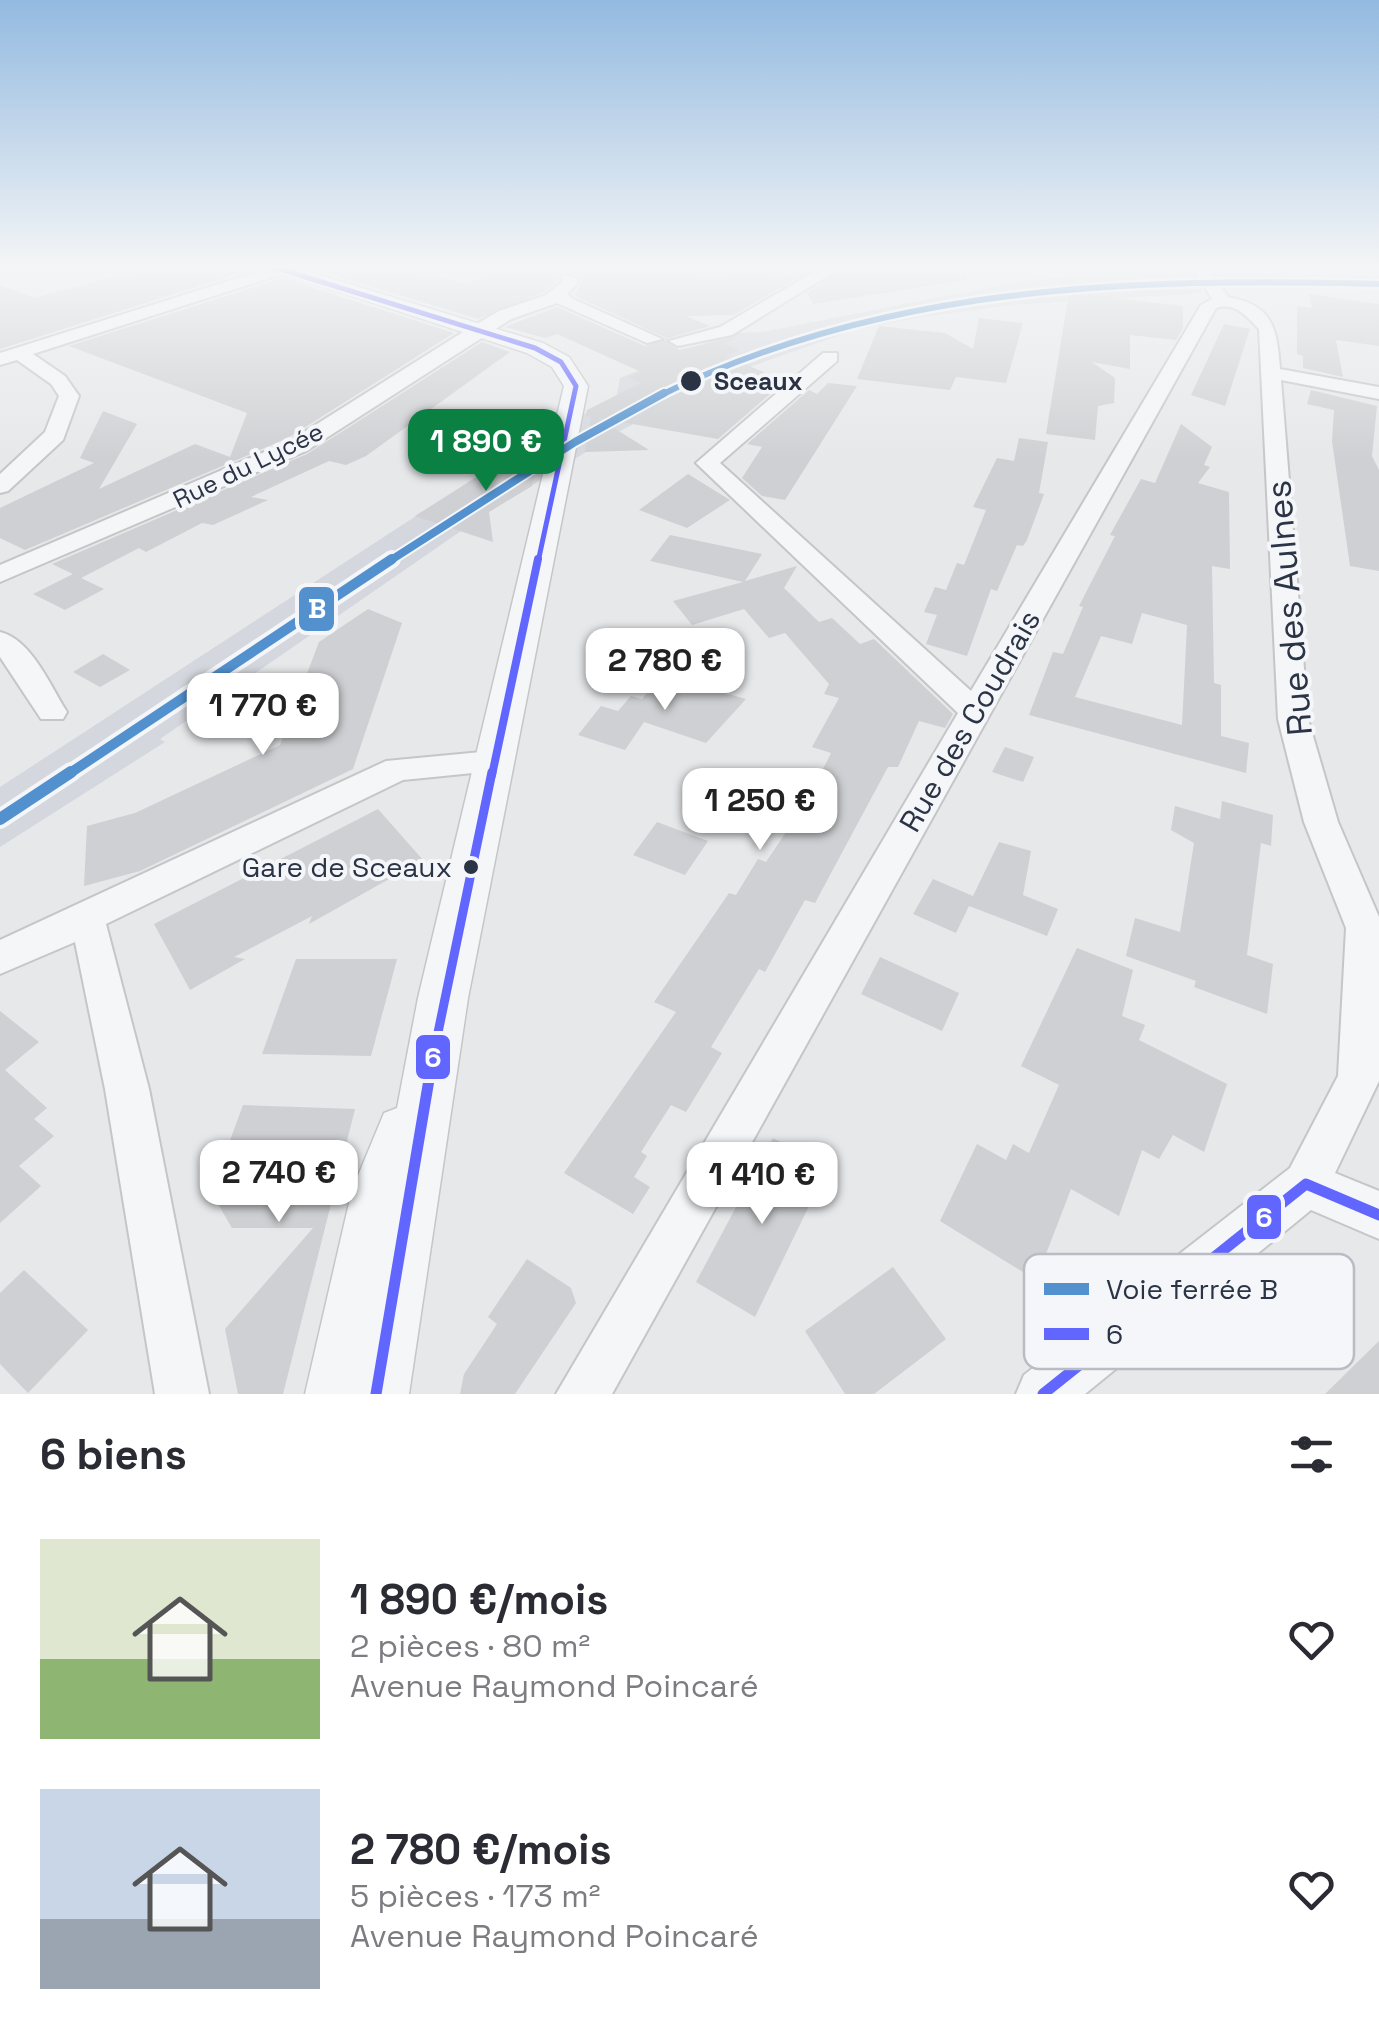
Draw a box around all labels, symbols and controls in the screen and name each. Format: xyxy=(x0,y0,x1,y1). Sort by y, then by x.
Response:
place label: Sceaux xyxy=(714,365,803,397)
marker: Sceaux xyxy=(678,368,704,394)
pin: 1 890 € xyxy=(394,409,578,494)
street label: Rue du Lycée xyxy=(167,415,329,515)
text: 1 890 € xyxy=(430,421,542,461)
street label: Rue des Aulnes xyxy=(1256,479,1322,737)
line badge: B xyxy=(297,585,336,633)
text: B xyxy=(308,590,326,626)
street label: Rue des Coudrais xyxy=(890,603,1049,839)
pin: 2 780 € xyxy=(573,628,757,713)
text: 2 780 € xyxy=(608,640,722,680)
pin: 1 770 € xyxy=(171,673,355,758)
text: 1 770 € xyxy=(209,685,317,725)
pin: 1 250 € xyxy=(668,768,852,853)
text: 1 250 € xyxy=(704,780,816,820)
place label: Gare de Sceaux xyxy=(242,849,452,885)
marker: Gare de Sceaux xyxy=(461,857,481,877)
line badge: 6 xyxy=(414,1033,452,1081)
text: 6 xyxy=(424,1039,442,1075)
pin: 2 740 € xyxy=(187,1140,371,1225)
pin: 1 410 € xyxy=(670,1142,854,1227)
text: 2 740 € xyxy=(222,1152,336,1192)
text: 1 410 € xyxy=(709,1154,815,1194)
line badge: 6 xyxy=(1245,1193,1283,1241)
text: 6 xyxy=(1255,1199,1273,1235)
legend xyxy=(1024,1254,1354,1369)
text: Voie ferrée B xyxy=(1106,1271,1278,1307)
text: 6 xyxy=(1106,1316,1123,1352)
icon: filters xyxy=(1284,1427,1339,1482)
text: 6 biens xyxy=(40,1428,187,1481)
text: 1 890 €/mois xyxy=(350,1573,608,1626)
icon: home xyxy=(120,1579,240,1699)
icon: heart xyxy=(1284,1612,1339,1667)
text: 2 pièces · 80 m² xyxy=(350,1626,590,1666)
text: Avenue Raymond Poincaré xyxy=(350,1666,759,1706)
text: 2 780 €/mois xyxy=(350,1823,612,1876)
icon: home xyxy=(120,1829,240,1949)
icon: heart xyxy=(1284,1862,1339,1917)
text: 5 pièces · 173 m² xyxy=(350,1876,600,1916)
text: Avenue Raymond Poincaré xyxy=(350,1916,759,1956)

